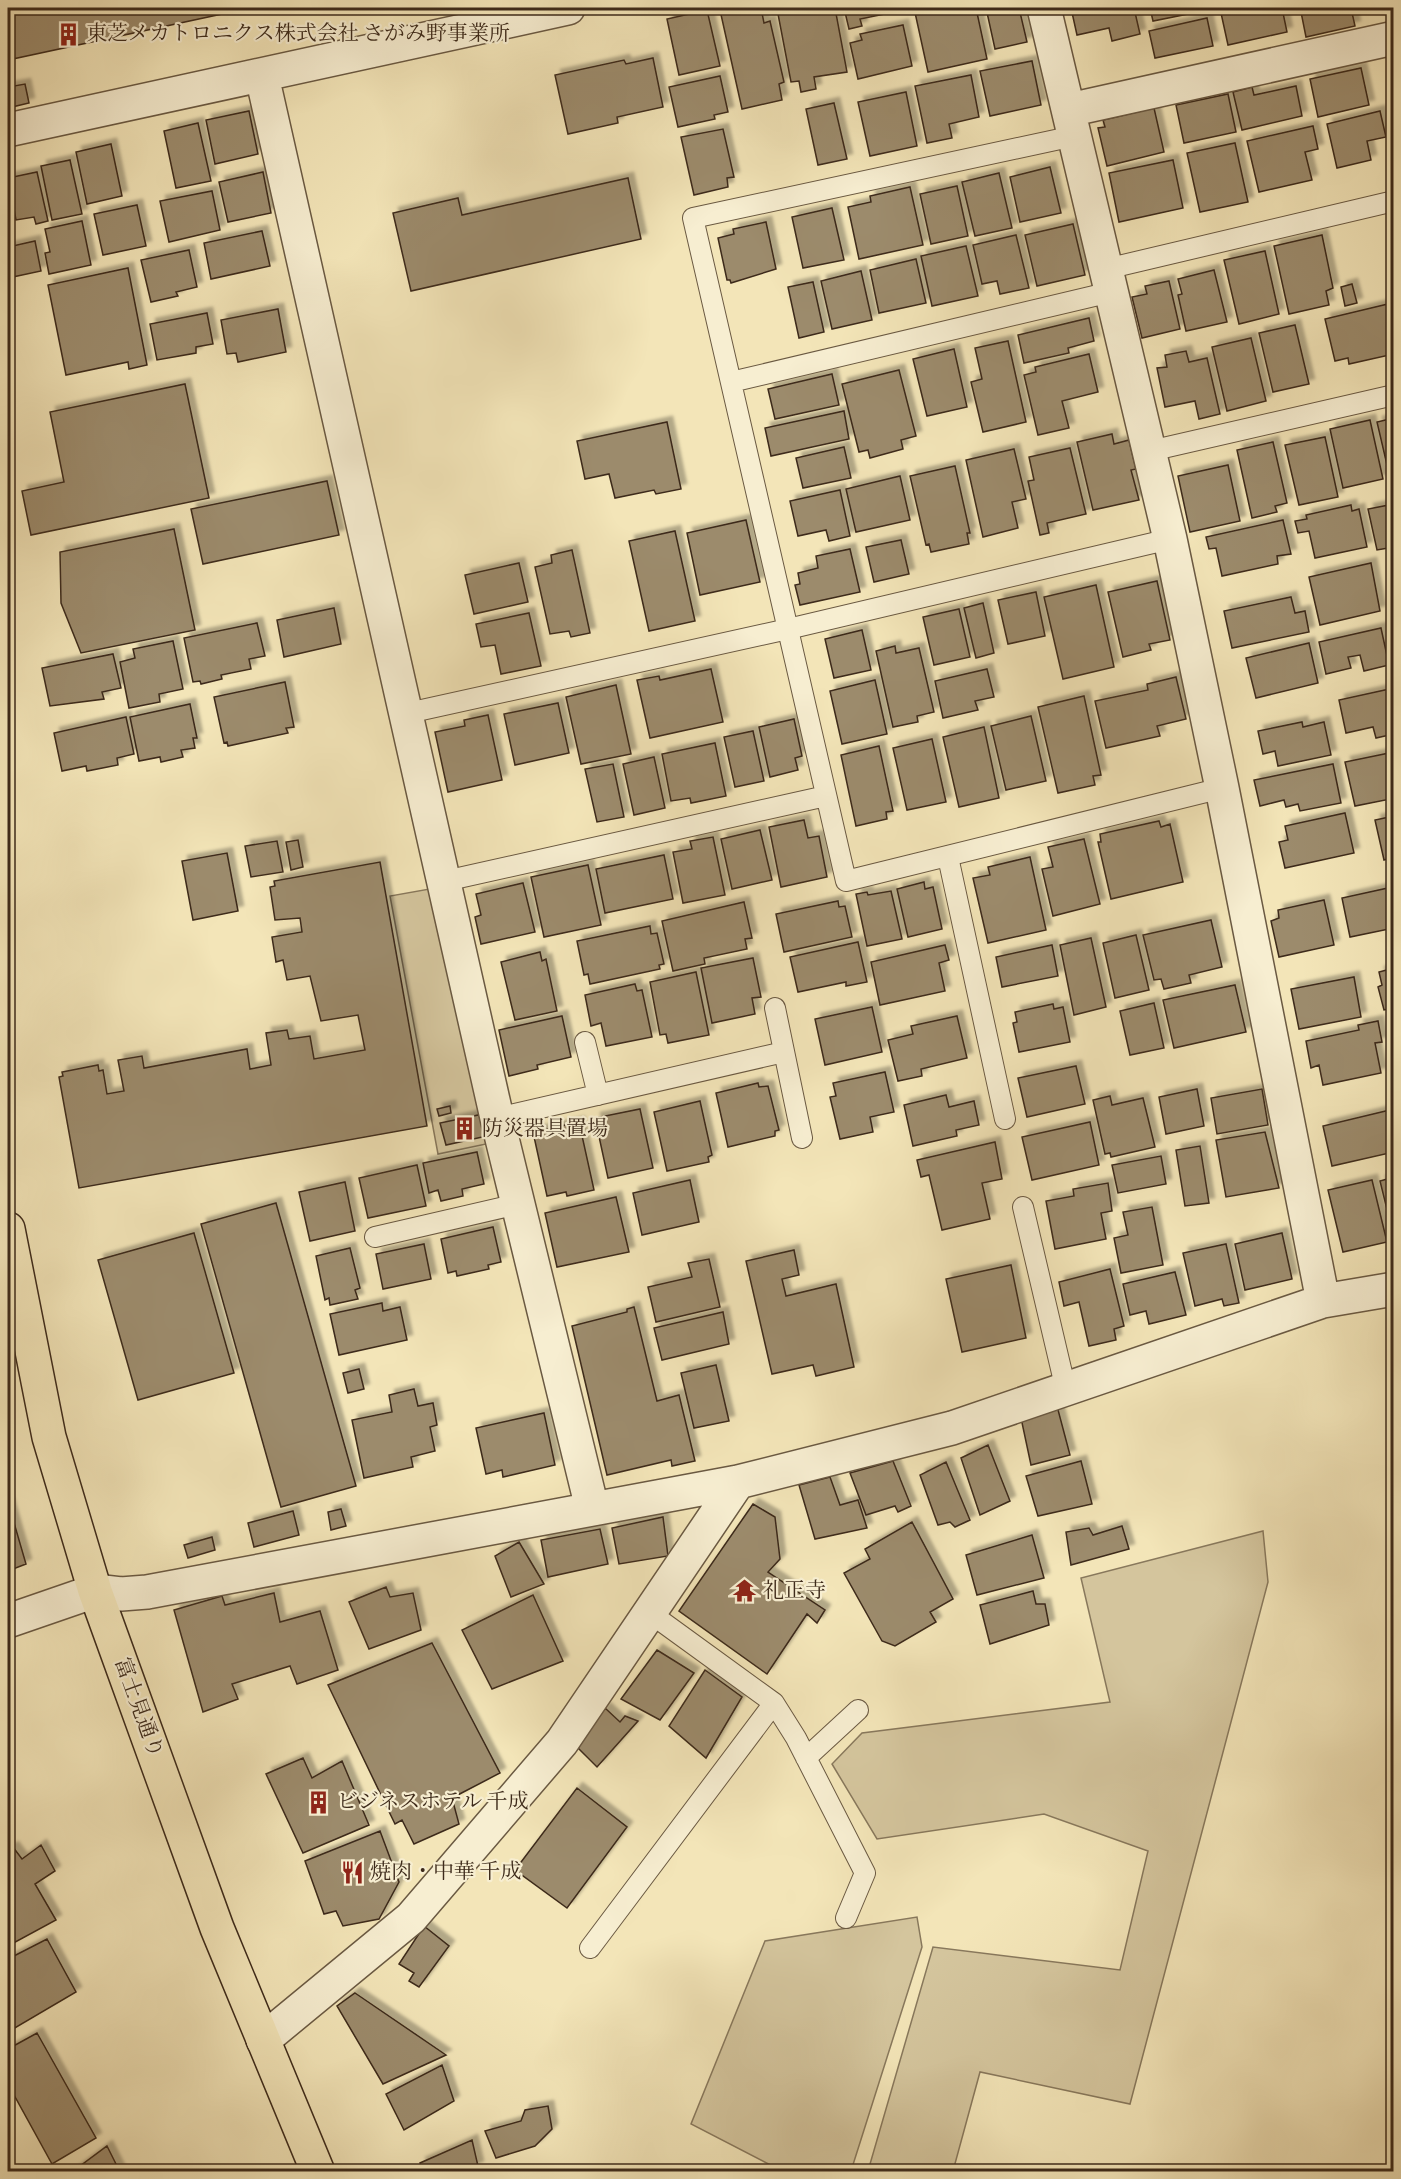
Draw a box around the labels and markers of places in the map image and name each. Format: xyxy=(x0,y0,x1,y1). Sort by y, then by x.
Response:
place label: 東芝メカトロニクス株式会社 さがみ野事業所 xyxy=(86,20,510,49)
building icon: 東芝メカトロニクス株式会社 さがみ野事業所 xyxy=(55,21,81,47)
place label: 防災器具置場 xyxy=(482,1115,608,1144)
building icon: 防災器具置場 xyxy=(451,1116,477,1142)
place label: 礼正寺 xyxy=(763,1577,826,1606)
temple icon: 礼正寺 xyxy=(732,1578,758,1604)
place label: ビジネスホテル 千成 xyxy=(337,1788,529,1817)
building icon: ビジネスホテル 千成 xyxy=(306,1789,332,1815)
place label: 焼肉・中華 千成 xyxy=(370,1858,521,1887)
restaurant icon: 焼肉・中華 千成 xyxy=(339,1859,365,1885)

